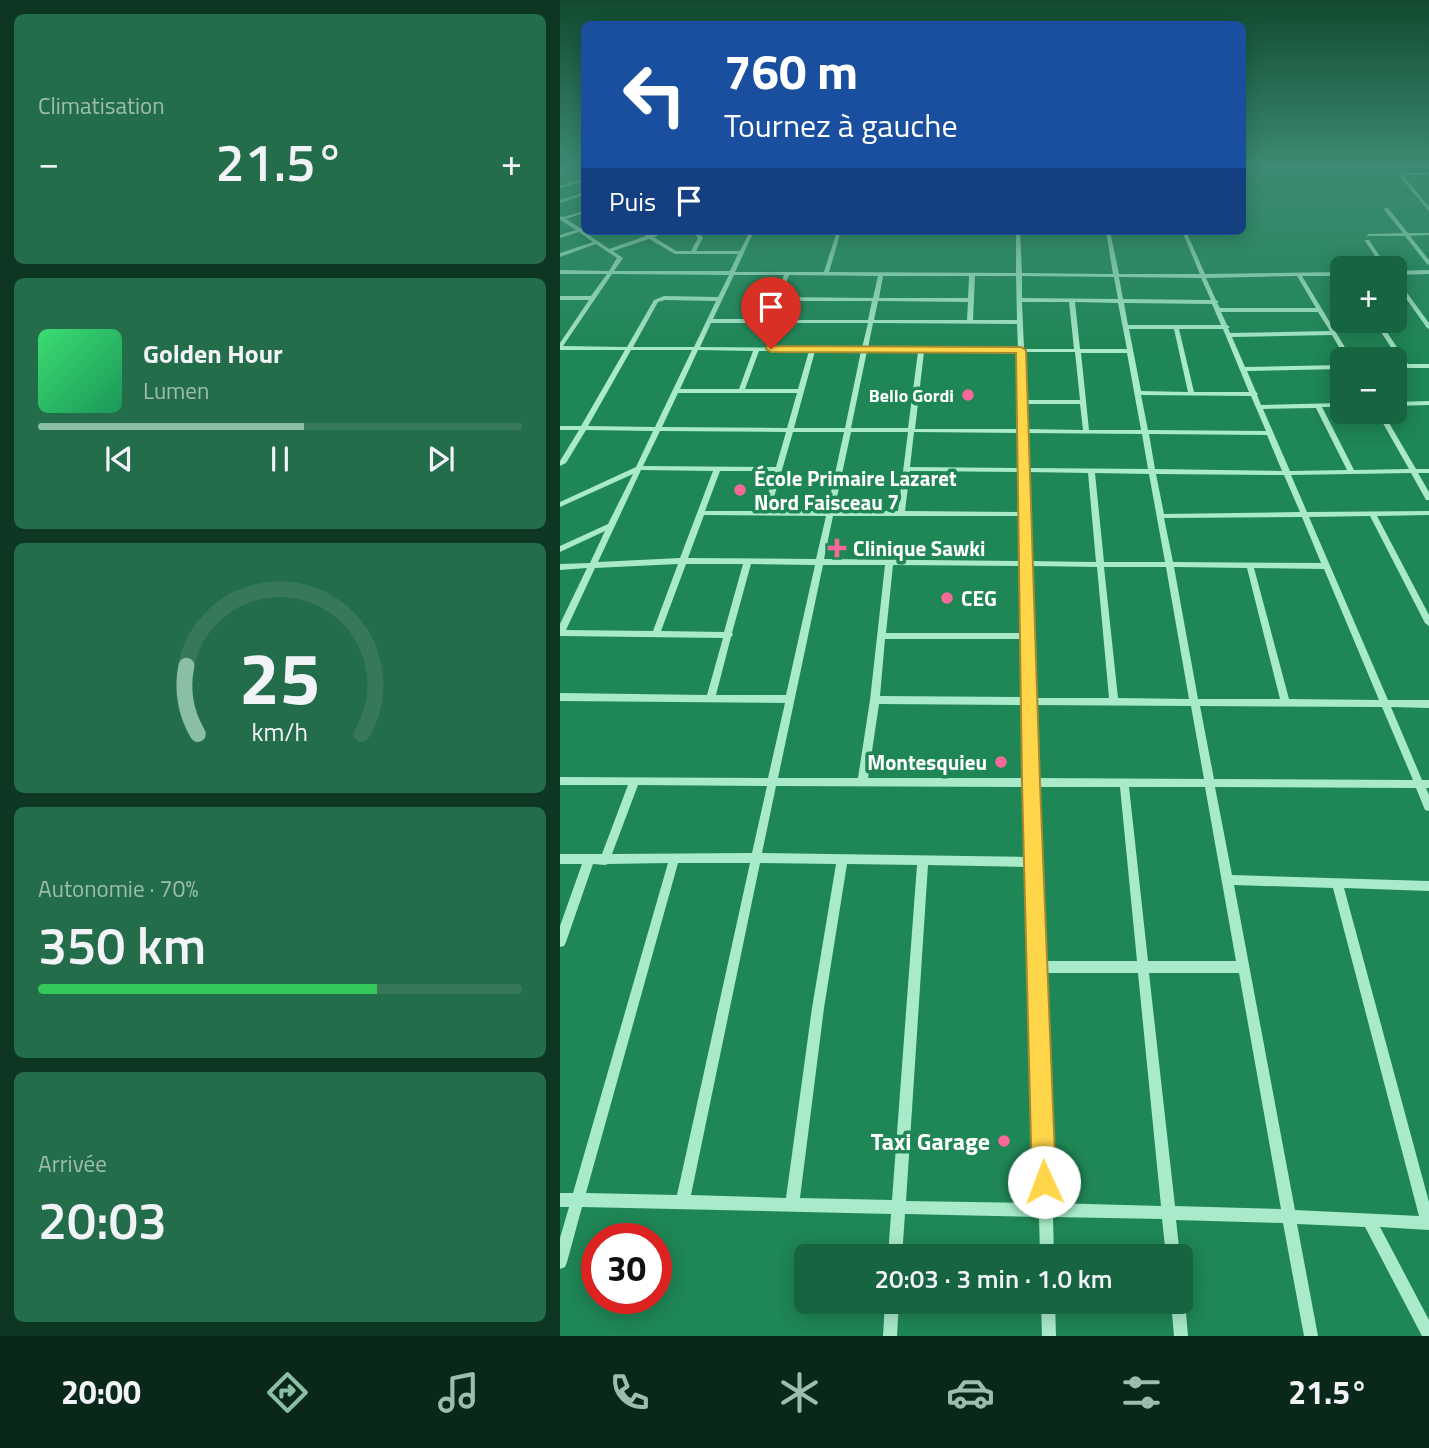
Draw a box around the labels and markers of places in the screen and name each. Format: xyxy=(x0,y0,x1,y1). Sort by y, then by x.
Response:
pin xyxy=(741,277,801,349)
place label: Bello Gordi xyxy=(869,382,954,409)
marker: Bello Gordi xyxy=(960,387,976,403)
place label: École Primaire Lazaret Nord Faisceau 7 xyxy=(754,462,957,518)
marker: École Primaire Lazaret Nord Faisceau 7 xyxy=(732,482,748,498)
place label: Clinique Sawki xyxy=(853,532,985,564)
marker: Clinique Sawki xyxy=(827,538,847,558)
place label: CEG xyxy=(961,582,997,614)
marker: CEG xyxy=(939,590,955,606)
place label: Montesquieu xyxy=(867,746,987,778)
marker: Montesquieu xyxy=(993,754,1009,770)
place label: Taxi Garage xyxy=(871,1123,990,1159)
marker: Taxi Garage xyxy=(996,1133,1012,1149)

